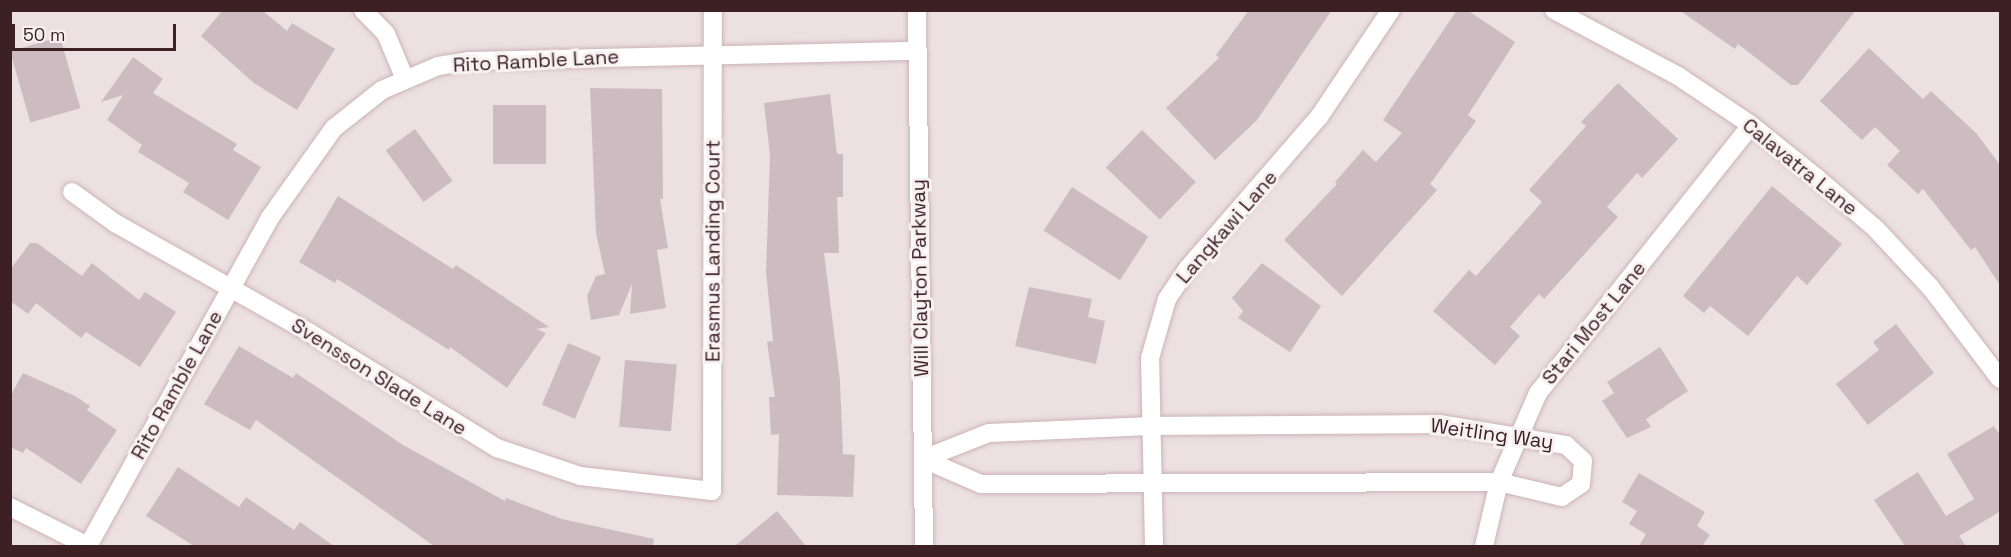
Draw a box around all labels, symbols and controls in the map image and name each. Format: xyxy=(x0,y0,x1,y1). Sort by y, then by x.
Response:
scale bar xyxy=(15,12,178,50)
text: 50 m xyxy=(23,23,65,46)
street label: Rito Ramble Lane xyxy=(452,45,620,77)
street label: Calavatra Lane xyxy=(1738,113,1862,221)
street label: Erasmus Landing Court xyxy=(701,140,725,362)
street label: Langkawi Lane xyxy=(1171,166,1283,288)
street label: Will Clayton Parkway xyxy=(906,179,934,377)
street label: Stari Most Lane xyxy=(1537,257,1651,389)
street label: Rito Ramble Lane xyxy=(126,306,228,464)
street label: Svensson Slade Lane xyxy=(287,313,471,441)
street label: Weitling Way xyxy=(1429,413,1555,455)

